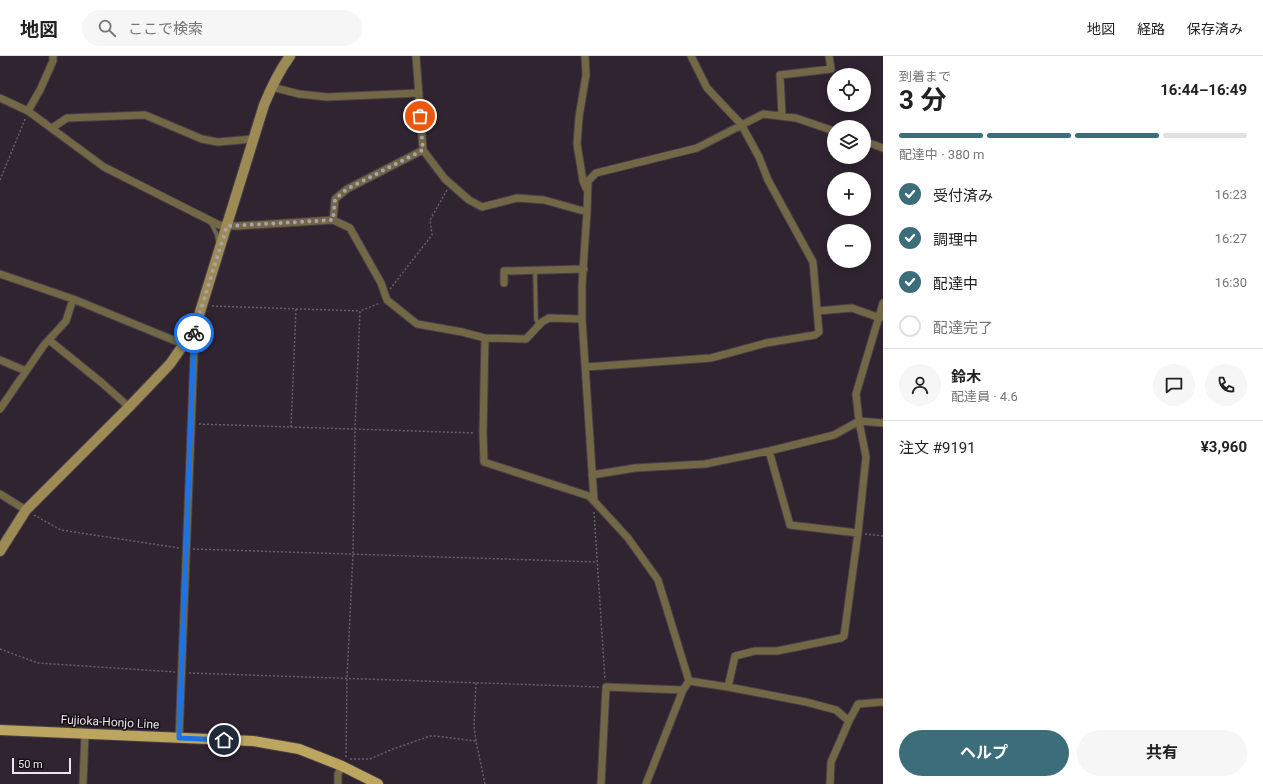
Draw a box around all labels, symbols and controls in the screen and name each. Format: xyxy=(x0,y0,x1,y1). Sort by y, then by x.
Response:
search box xyxy=(82,10,362,46)
icon: search xyxy=(96,17,118,39)
text: 地図 xyxy=(20,18,58,41)
text: ここで検索 xyxy=(128,20,203,38)
text: 地図 xyxy=(1087,21,1115,37)
text: 経路 xyxy=(1137,21,1165,37)
text: 保存済み xyxy=(1187,21,1243,37)
map controls xyxy=(827,68,871,268)
button: locate xyxy=(827,68,871,112)
text: 到着まで xyxy=(899,69,951,84)
text: 16:44–16:49 xyxy=(1160,81,1247,99)
text: 3 分 xyxy=(899,85,946,115)
pin xyxy=(403,99,437,133)
icon: bag xyxy=(409,105,431,127)
button: layers xyxy=(827,120,871,164)
text: 配達中 · 380 m xyxy=(899,147,984,162)
button: + xyxy=(827,172,871,216)
icon: check xyxy=(899,183,921,205)
text: 受付済み xyxy=(933,187,993,205)
text: 16:23 xyxy=(1215,187,1247,202)
button: − xyxy=(827,224,871,268)
icon: check xyxy=(899,227,921,249)
text: 調理中 xyxy=(933,231,978,249)
text: 16:27 xyxy=(1215,231,1247,246)
icon: check xyxy=(899,271,921,293)
text: 配達中 xyxy=(933,275,978,293)
text: 16:30 xyxy=(1215,275,1247,290)
courier xyxy=(174,313,214,353)
text: 配達完了 xyxy=(933,319,993,337)
icon: bike xyxy=(183,322,205,344)
button: person xyxy=(899,364,941,406)
button: chat xyxy=(1153,364,1195,406)
button: phone xyxy=(1205,364,1247,406)
text: 鈴木 xyxy=(951,368,981,386)
text: 配達員 · 4.6 xyxy=(951,389,1018,404)
text: ¥3,960 xyxy=(1201,438,1247,456)
text: 注文 #9191 xyxy=(899,439,976,457)
street label: Fujioka-Honjo Line xyxy=(60,712,160,732)
pin xyxy=(207,723,241,757)
icon: home xyxy=(213,729,235,751)
button: ヘルプ xyxy=(899,730,1069,776)
button: 共有 xyxy=(1077,730,1247,776)
scale bar xyxy=(12,756,71,775)
text: 50 m xyxy=(18,758,43,771)

